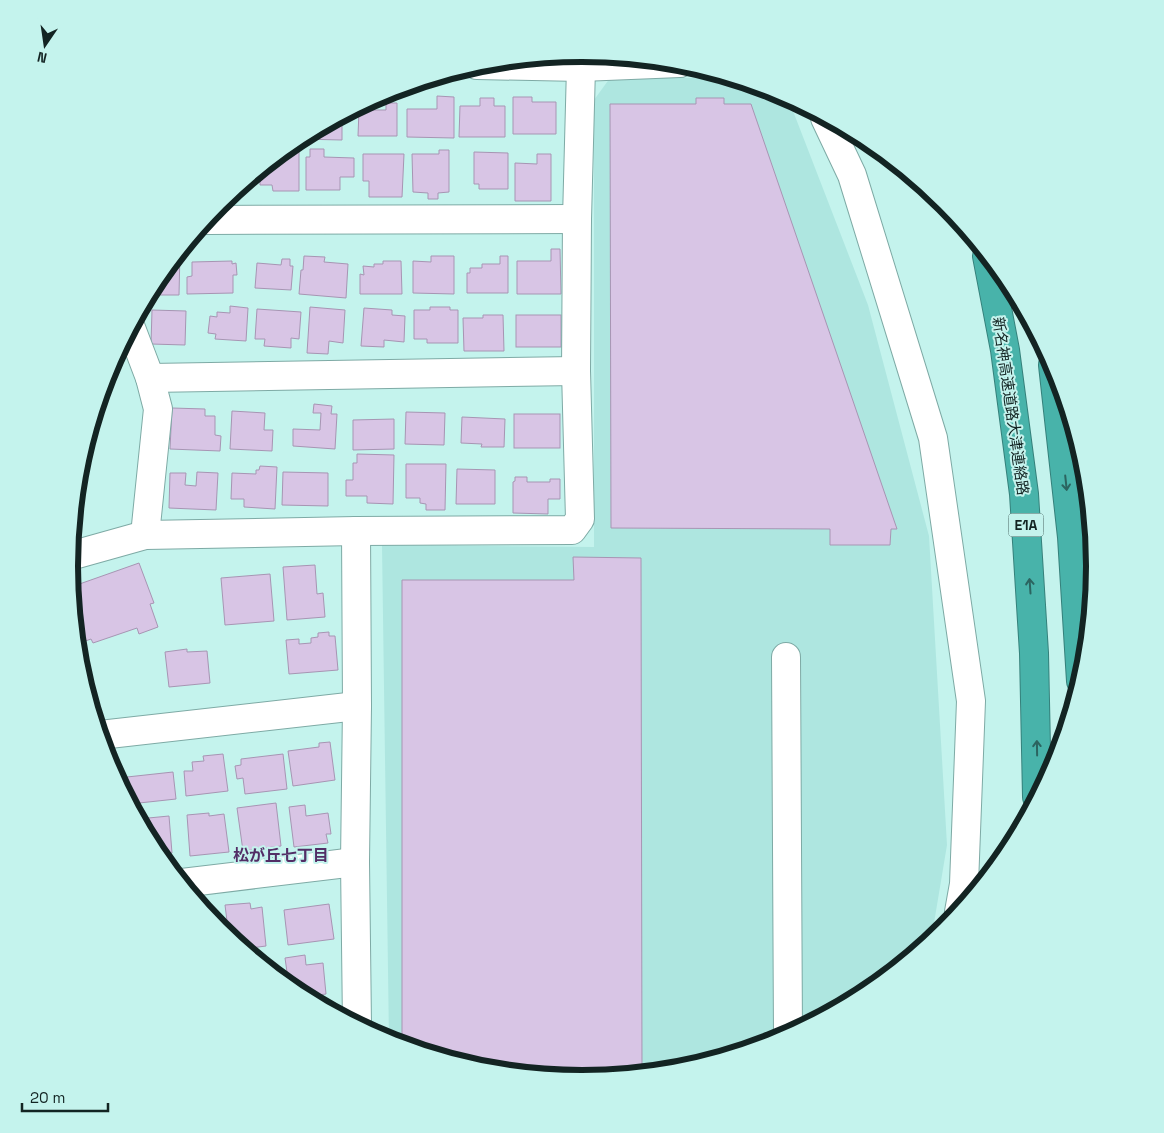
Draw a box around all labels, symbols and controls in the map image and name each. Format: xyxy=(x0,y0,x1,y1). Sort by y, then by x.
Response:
north arrow xyxy=(20,20,70,70)
text: N xyxy=(35,48,49,67)
street label: 新名神高速道路大津連絡路 xyxy=(989,316,1033,496)
one-way arrow xyxy=(1062,474,1071,490)
road number: E1A xyxy=(1008,514,1044,536)
one-way arrow xyxy=(1025,578,1034,594)
one-way arrow xyxy=(1032,740,1041,756)
district label: 松が丘七丁目 xyxy=(233,845,329,866)
scale bar xyxy=(22,1080,109,1112)
text: 20 m xyxy=(30,1088,65,1107)

